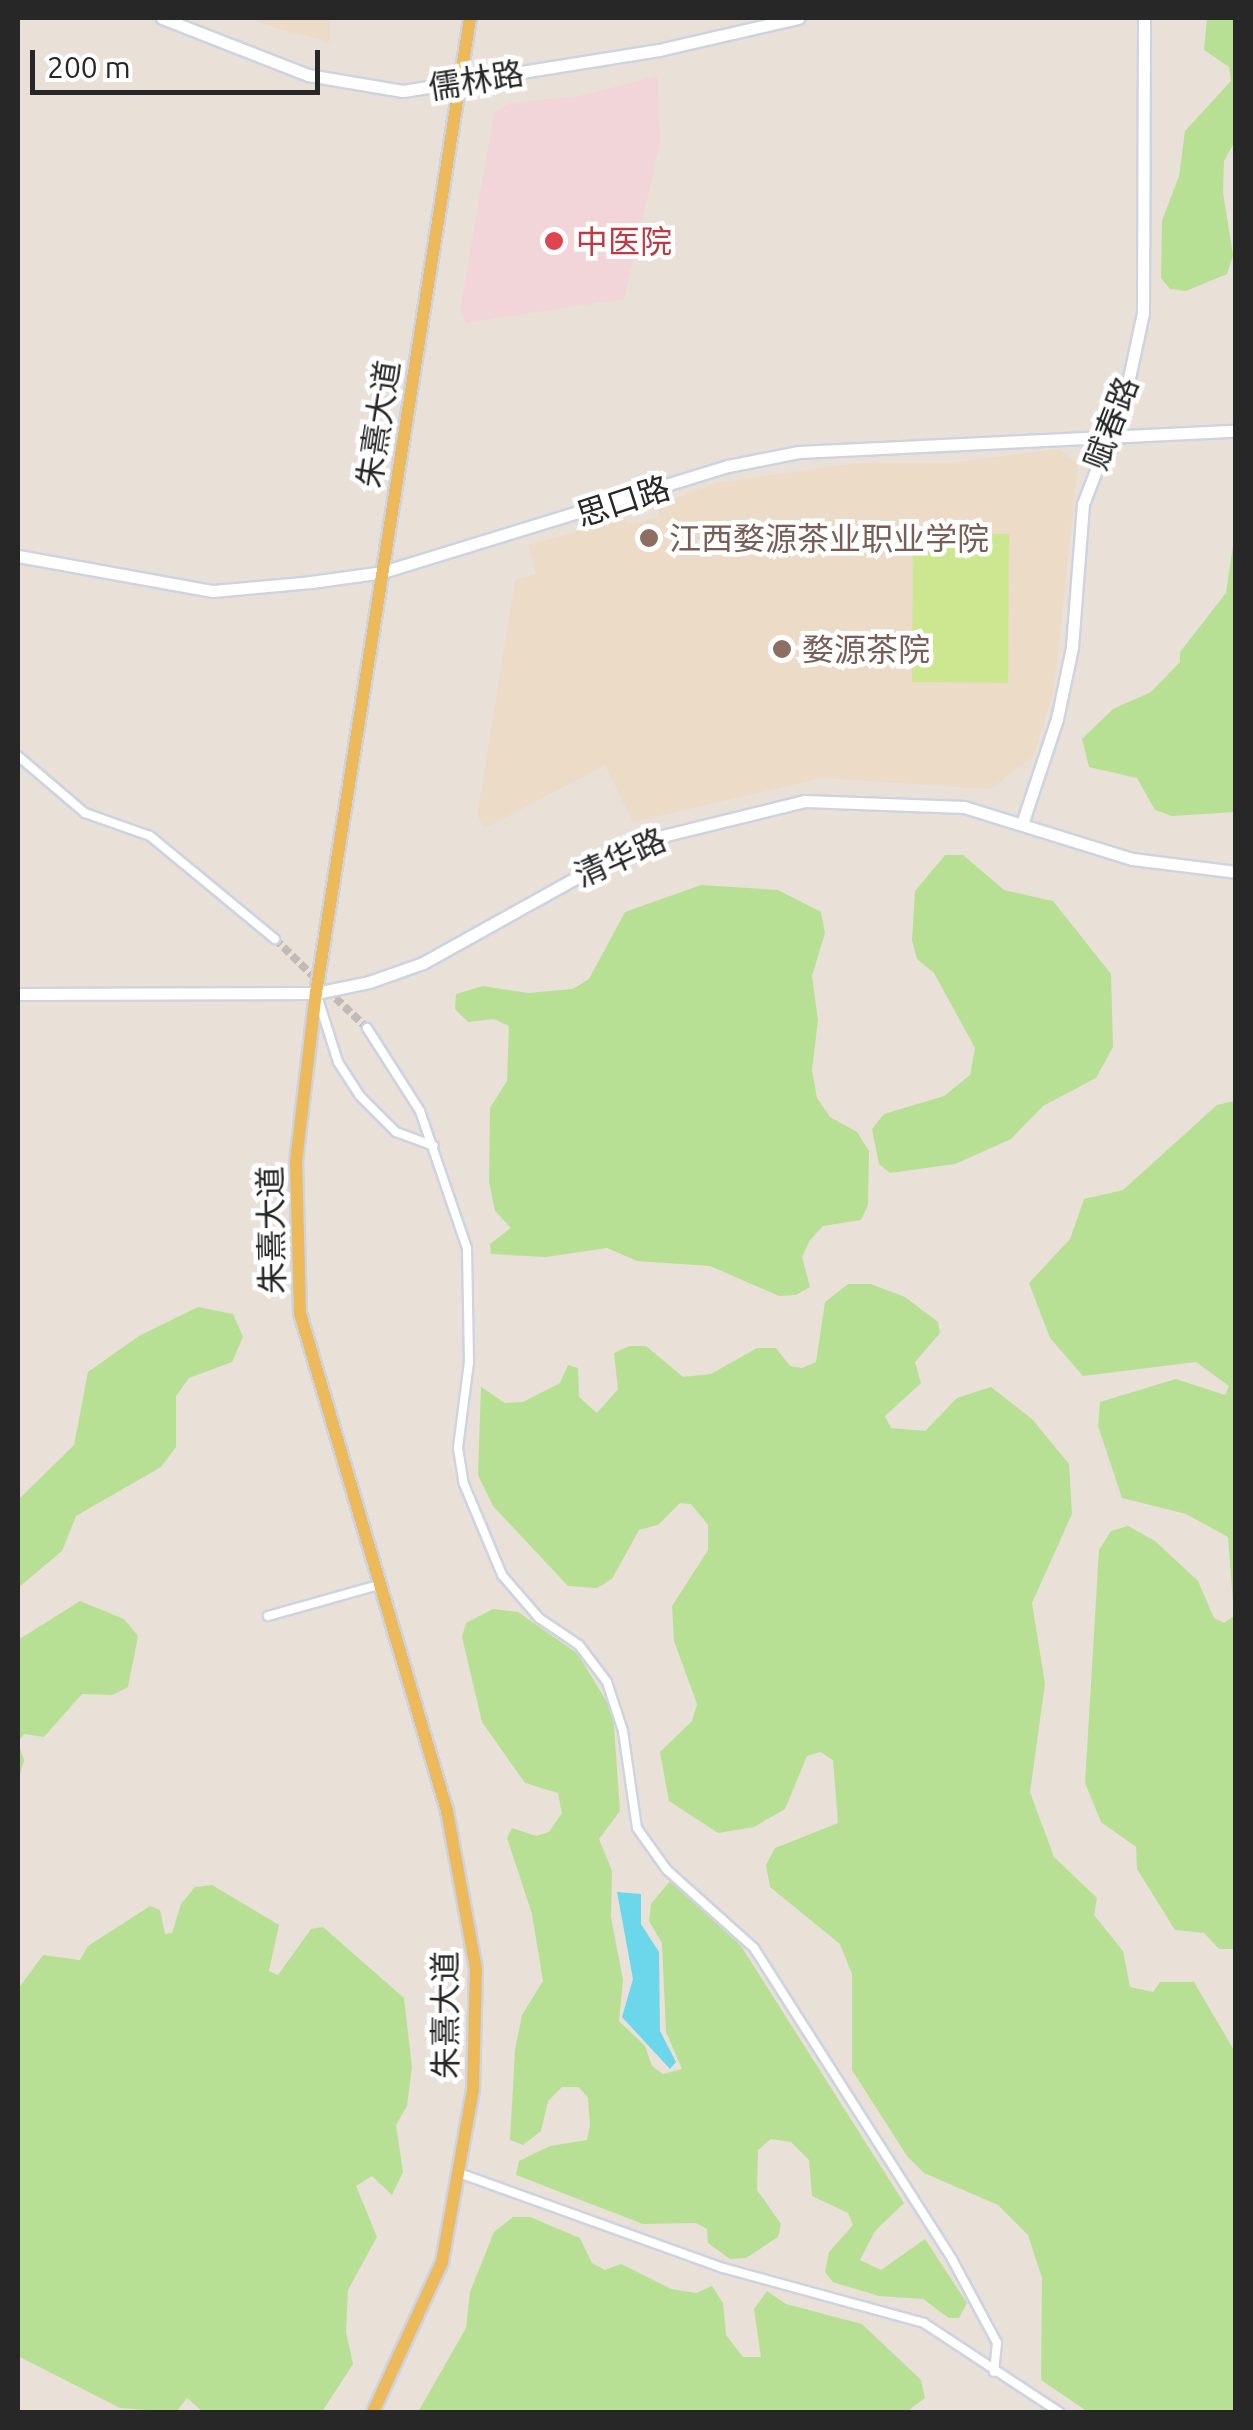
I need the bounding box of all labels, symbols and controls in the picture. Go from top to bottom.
scale bar [35,30,325,92]
text: 200 m [47,50,131,84]
street label: 儒林路 [426,54,526,106]
place label: 中医院 [576,222,672,260]
marker: 中医院 [541,228,567,254]
street label: 朱熹大道 [349,358,407,490]
street label: 赋春路 [1076,371,1146,475]
street label: 思口路 [571,468,675,534]
place label: 江西婺源茶业职业学院 [669,519,989,557]
marker: 江西婺源茶业职业学院 [638,527,660,549]
place label: 婺源茶院 [802,630,930,668]
marker: 婺源茶院 [771,638,793,660]
street label: 清华路 [568,820,672,894]
street label: 朱熹大道 [251,1166,291,1294]
street label: 朱熹大道 [426,1951,464,2079]

